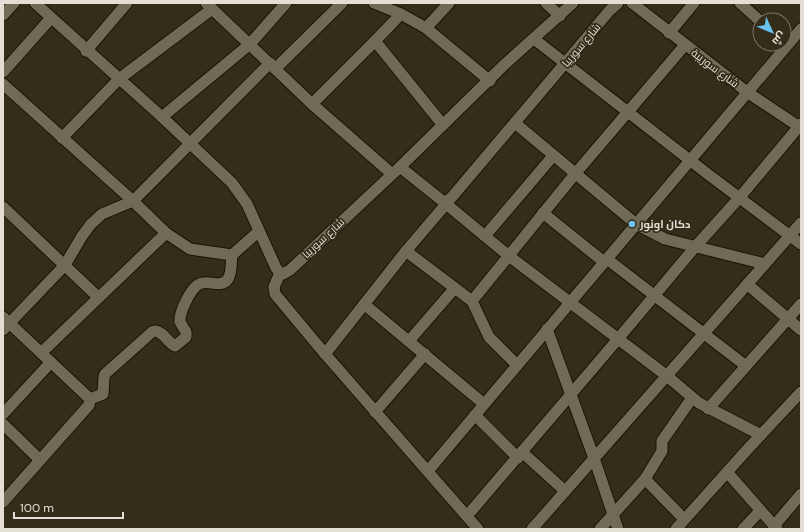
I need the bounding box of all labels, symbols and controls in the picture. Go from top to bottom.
north arrow [752,12,792,52]
street label: شارع سوريبا [559,20,604,70]
text: ش [769,29,789,49]
street label: شارع سوريبة [688,46,742,91]
street label: شارع سوريبا [299,215,348,262]
place label: دكان اونور [639,217,690,232]
marker: دكان اونور [627,219,637,229]
scale bar [14,494,123,520]
text: 100 m [20,500,54,516]

